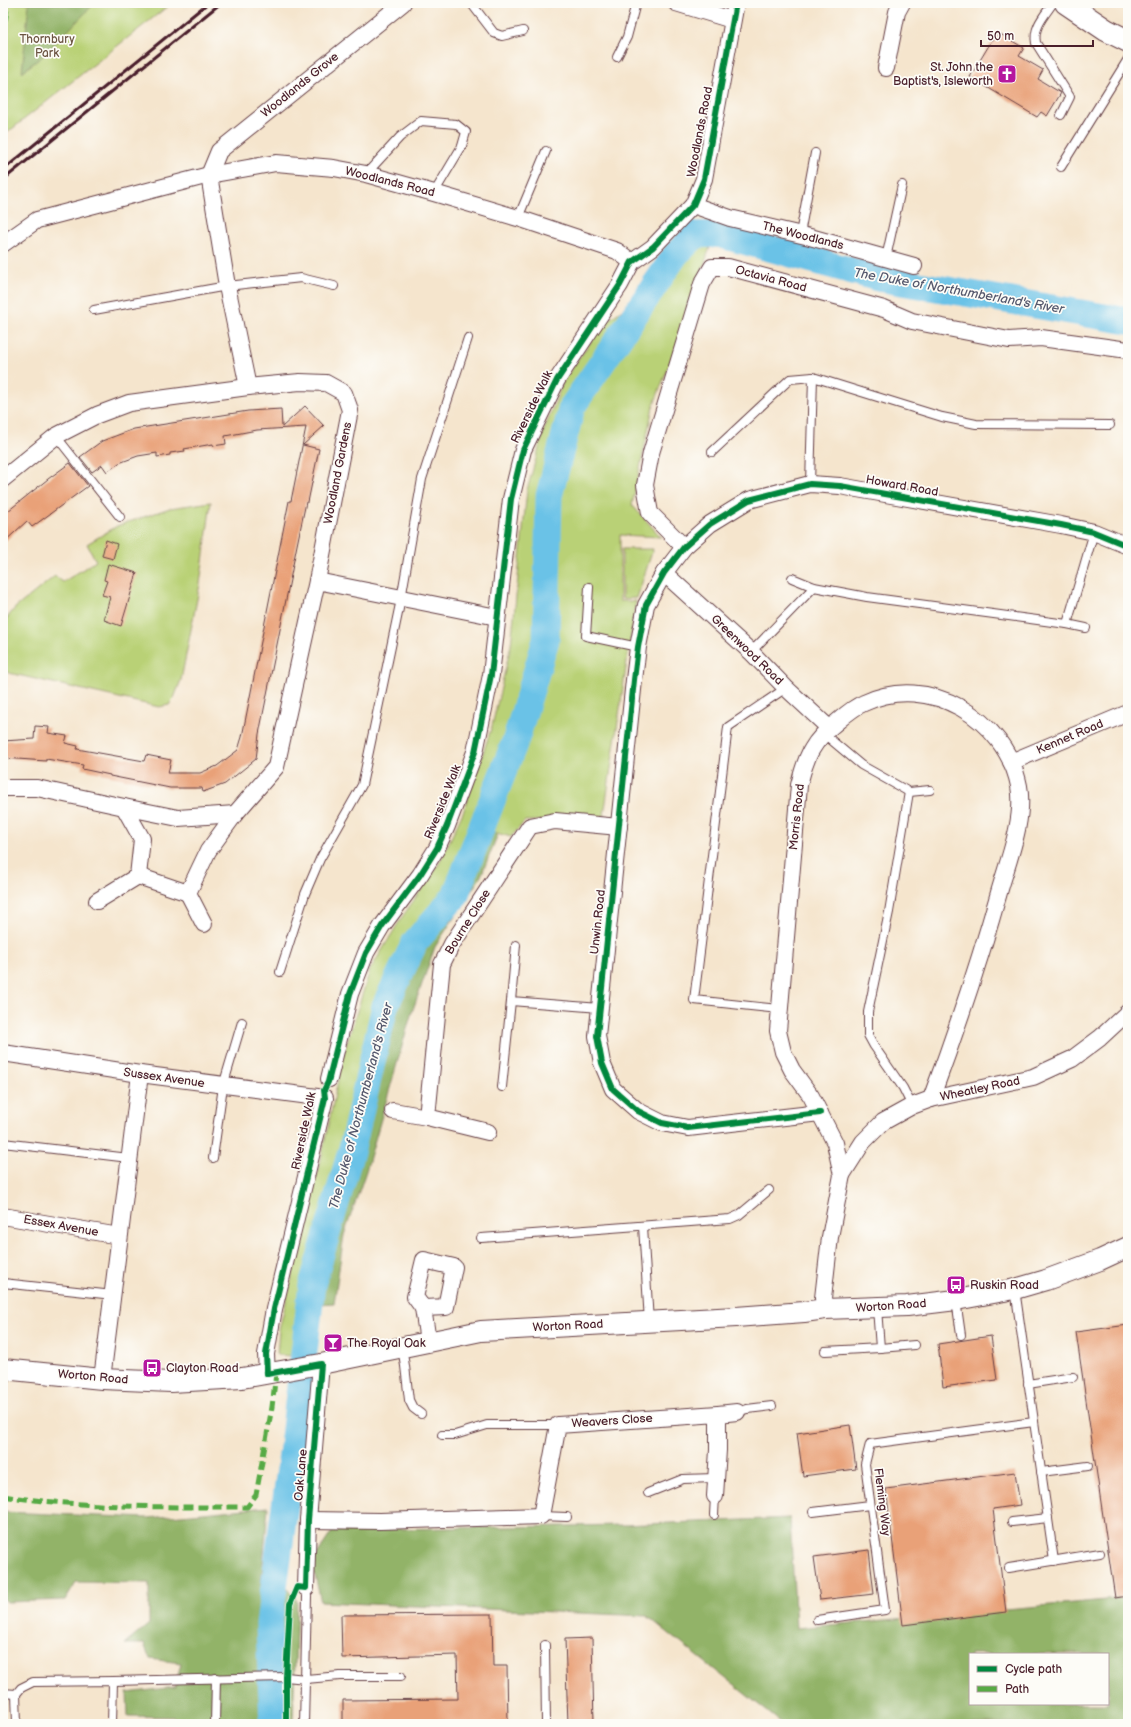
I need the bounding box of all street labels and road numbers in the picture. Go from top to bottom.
street label: Woodlands Grove [258,49,342,121]
street label: Woodlands Road [684,85,716,179]
street label: Woodlands Road [344,164,437,200]
street label: The Woodlands [761,219,845,253]
street label: Octavia Road [734,262,808,296]
street label: Riverside Walk [508,368,556,446]
street label: Woodland Gardens [321,421,355,525]
street label: Howard Road [864,472,940,500]
street label: Greenwood Road [708,612,786,688]
street label: Kennet Road [1034,716,1106,758]
street label: Riverside Walk [421,762,465,841]
street label: Morris Road [786,783,808,851]
street label: Bourne Close [442,887,494,957]
street label: Unwin Road [587,889,609,955]
street label: Sussex Avenue [122,1065,206,1091]
street label: Wheatley Road [939,1073,1021,1105]
street label: Riverside Walk [288,1091,320,1171]
street label: Essex Avenue [22,1212,100,1240]
street label: Worton Road [855,1296,927,1316]
street label: Worton Road [532,1317,604,1335]
street label: Worton Road [57,1366,129,1388]
street label: Weavers Close [571,1411,653,1431]
street label: Oak Lane [291,1448,311,1502]
street label: Fleming Way [870,1467,894,1537]

